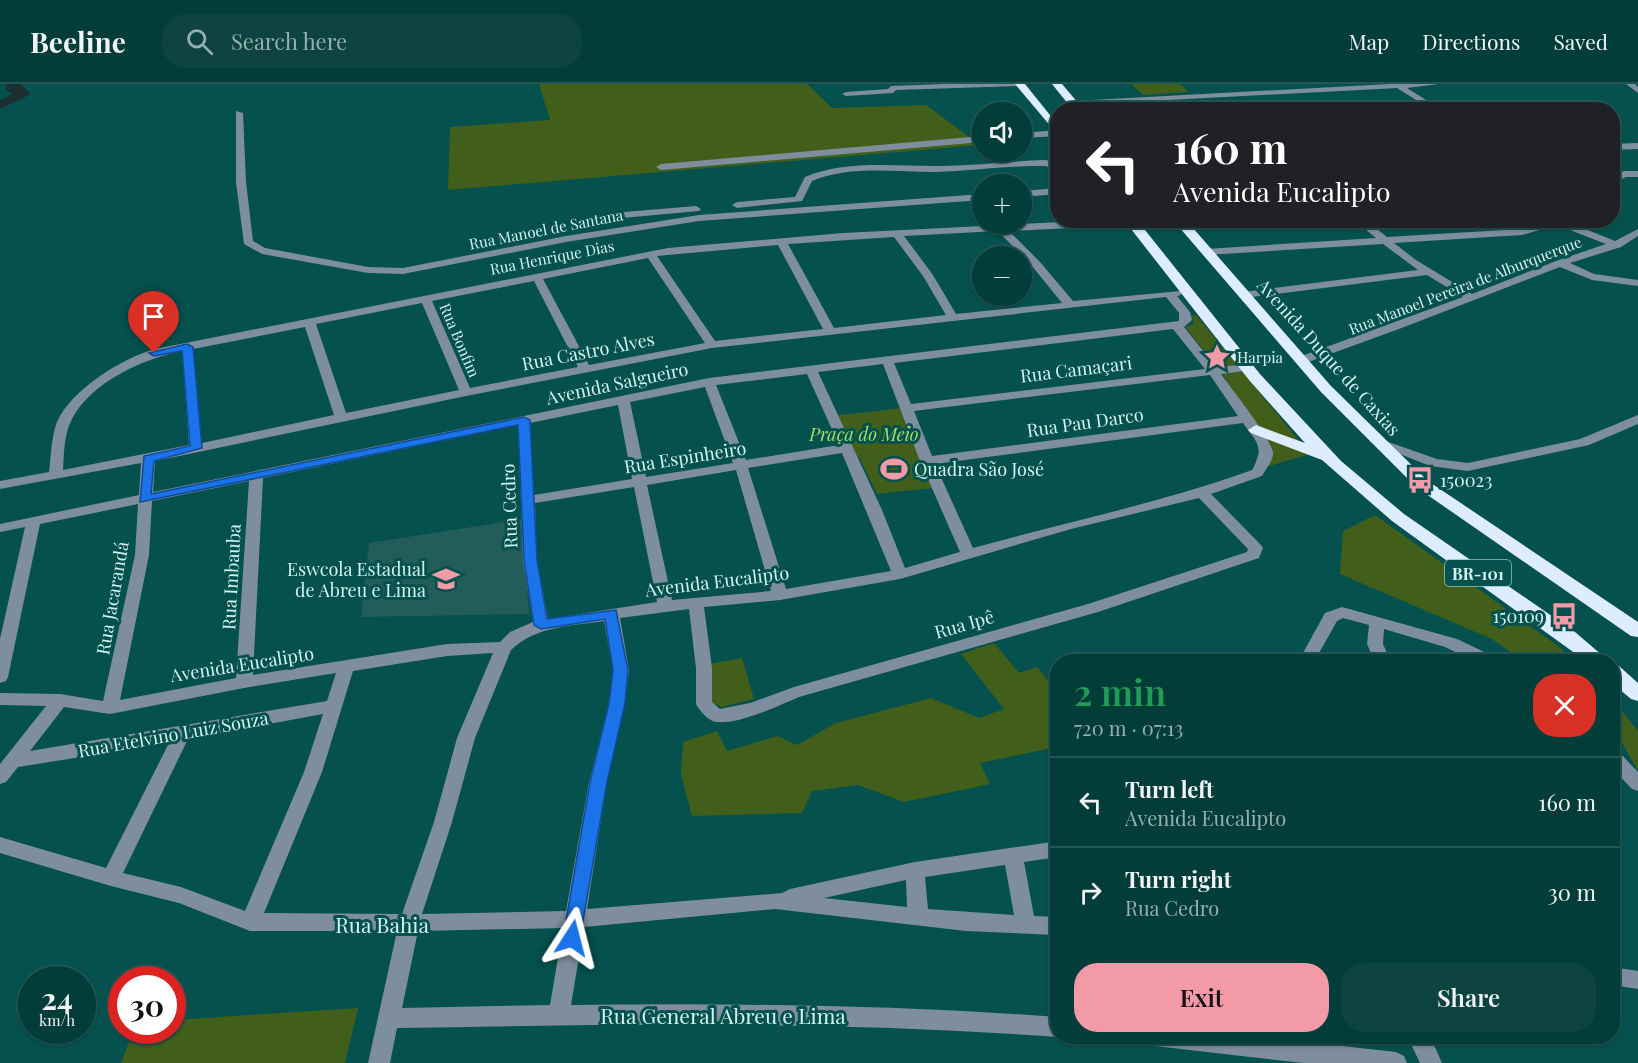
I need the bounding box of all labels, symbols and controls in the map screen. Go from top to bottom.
search box [162,14,582,68]
text: Beeline [30,23,126,60]
icon: search [183,25,216,58]
text: Search here [231,26,347,56]
text: Map [1348,27,1389,55]
text: Directions [1422,27,1520,55]
text: Saved [1553,27,1608,55]
map controls [972,102,1032,306]
button: sound [972,102,1032,162]
text: 160 m [1173,119,1288,175]
icon: left [1074,126,1152,204]
text: Avenida Eucalipto [1173,173,1391,209]
button: + [972,174,1032,234]
street label: Rua Manoel de Santana [467,204,625,254]
street label: Rua Manoel Pereira de Alburquerque [1346,231,1584,339]
street label: Rua Henrique Dias [488,235,616,279]
button: − [972,246,1032,306]
street label: Avenida Duque de Caxias [1251,273,1406,441]
pin [128,291,179,353]
icon: arrive [137,300,170,333]
street label: Rua Bonfim [435,300,485,381]
street label: Rua Castro Alves [520,326,656,376]
place icon: Harpia [1202,342,1232,372]
place label: Harpia [1237,347,1284,367]
street label: Rua Camaçari [1019,350,1133,388]
street label: Avenida Salgueiro [543,356,690,410]
street label: Rua Pau Darco [1025,402,1145,442]
park label: Praça do Meio [808,422,919,446]
street label: Rua Espinheiro [622,435,748,478]
sports icon: Quadra São José [879,454,909,484]
place label: Quadra São José [914,457,1044,481]
street label: Rua Cedro [496,463,522,549]
bus stop icon: 150023 [1405,465,1435,495]
place label: 150023 [1440,468,1492,492]
street label: Rua Imbauba [216,523,246,631]
street label: Rua Jacarandá [90,539,134,657]
place label: Eswcola Estadual de Abreu e Lima [287,557,426,602]
street label: Avenida Eucalipto [643,560,791,602]
road number: BR-101 [1445,560,1511,586]
school or university icon: Eswcola Estadual de Abreu e Lima [431,564,461,594]
bus stop icon: 150109 [1549,601,1579,631]
street label: Rua Ipê [931,604,997,644]
place label: 150109 [1493,604,1544,628]
street label: Avenida Eucalipto [168,641,316,687]
text: 2 min [1074,667,1166,715]
button: close [1533,674,1596,737]
street label: Rua Etelvino Luiz Souza [76,705,270,763]
text: 720 m · 07:13 [1074,714,1183,741]
text: Turn left [1125,774,1214,804]
icon: left [1074,786,1107,819]
text: 160 m [1538,787,1596,817]
text: Avenida Eucalipto [1125,804,1286,831]
text: Turn right [1125,864,1231,894]
icon: right [1074,876,1107,909]
text: 30 m [1548,877,1596,907]
text: Rua Cedro [1125,894,1219,921]
position arrow [540,906,604,970]
street label: Rua Bahia [335,910,429,938]
button: Exit [1074,963,1329,1032]
button: Share [1341,963,1596,1032]
speed limit sign: 30 [108,966,186,1044]
text: 24 [41,978,73,1018]
street label: Rua General Abreu e Lima [600,1001,846,1029]
text: km/h [39,1010,75,1030]

